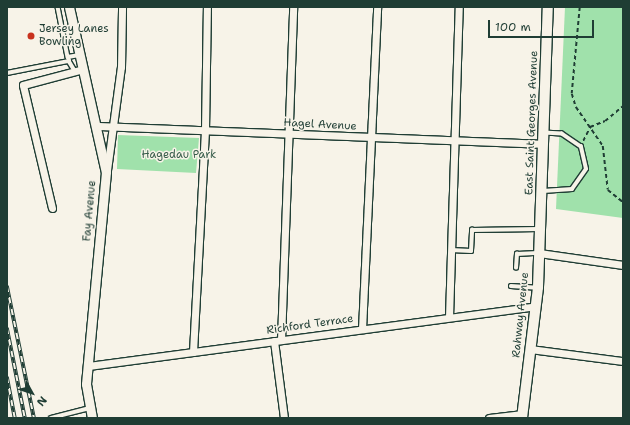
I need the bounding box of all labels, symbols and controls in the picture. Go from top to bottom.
scale bar [490,12,596,38]
text: 100 m [495,19,531,35]
place label: Jersey Lanes Bowling [39,23,109,49]
marker: Jersey Lanes Bowling [26,31,36,41]
street label: East Saint Georges Avenue [523,51,541,195]
street label: Hagel Avenue [283,116,357,134]
park label: Hagedau Park [142,148,216,162]
street label: Fay Avenue [81,180,99,242]
street label: Rahway Avenue [510,272,532,358]
street label: Richford Terrace [266,312,354,338]
north arrow [12,373,52,413]
text: N [33,393,50,409]

